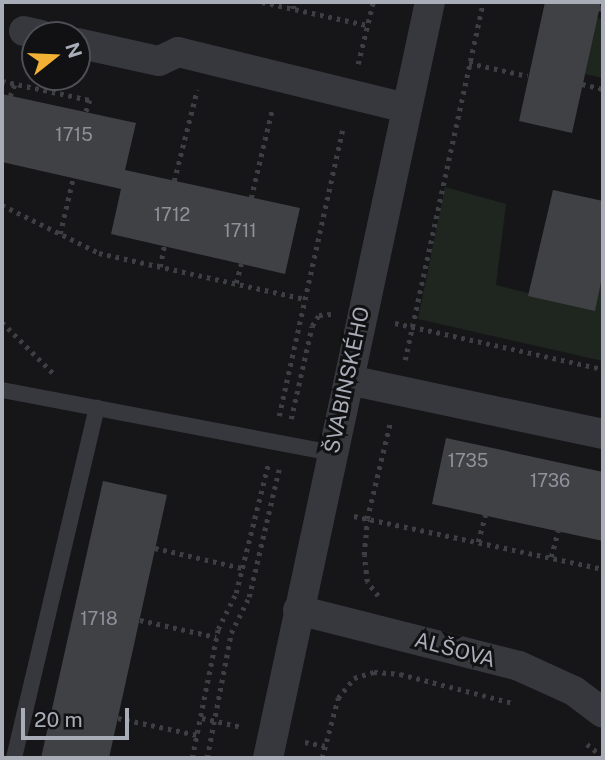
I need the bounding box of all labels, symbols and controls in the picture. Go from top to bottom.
north arrow [21,21,91,91]
text: N [61,40,87,61]
house number: 1715 [55,124,93,146]
house number: 1712 [154,204,190,226]
house number: 1711 [223,220,257,242]
street label: ŠVABINSKÉHO [319,304,375,456]
house number: 1735 [448,450,488,472]
house number: 1736 [530,470,570,492]
house number: 1718 [80,608,118,630]
street label: ALŠOVA [412,627,498,673]
scale bar [24,694,133,738]
text: 20 m [34,707,83,732]

